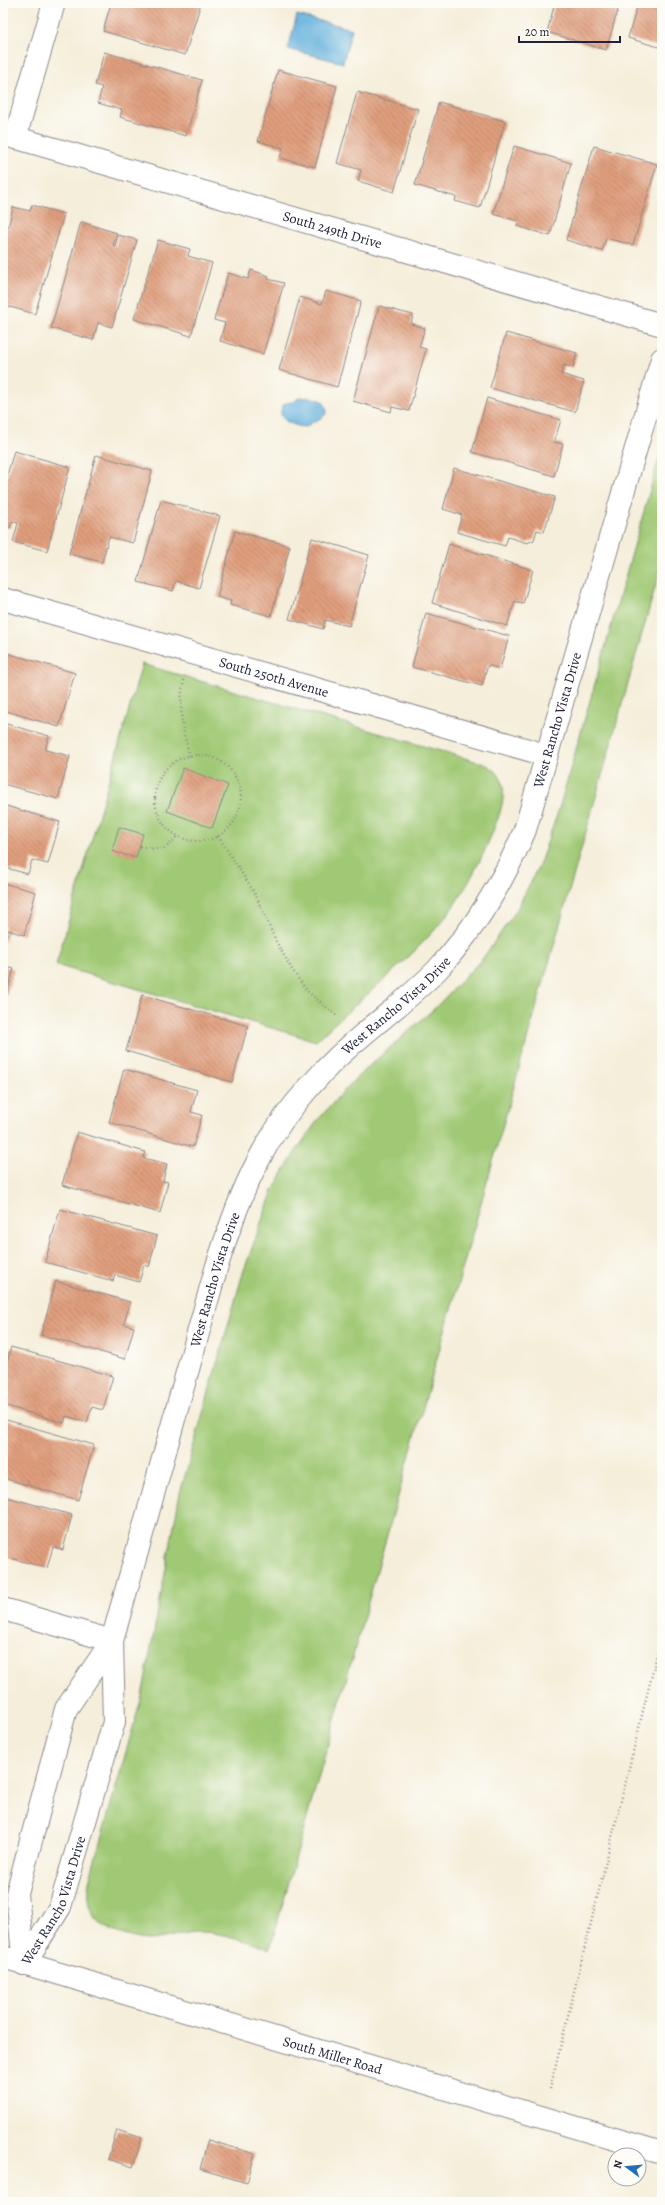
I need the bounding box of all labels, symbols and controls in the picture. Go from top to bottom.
scale bar [519,18,620,44]
text: 20 m [525,24,549,40]
street label: South 249th Drive [281,207,384,253]
street label: West Rancho Vista Drive [529,650,586,791]
street label: South 250th Avenue [217,653,331,702]
street label: West Rancho Vista Drive [337,952,455,1060]
street label: West Rancho Vista Drive [185,1209,245,1350]
street label: West Rancho Vista Drive [16,1834,90,1969]
street label: South Miller Road [281,2032,385,2079]
north arrow [607,2147,647,2187]
text: N [610,2158,626,2170]

